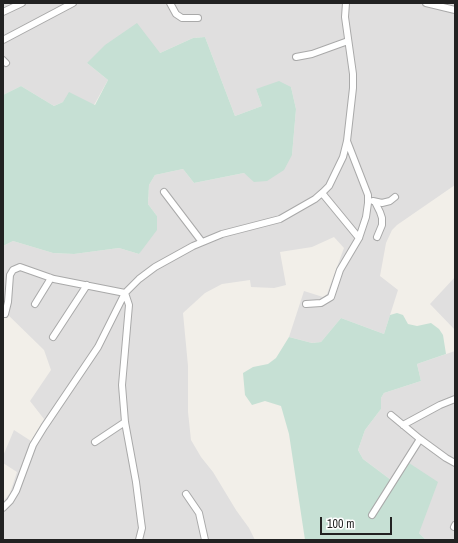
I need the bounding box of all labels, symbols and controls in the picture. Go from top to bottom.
scale bar [322,509,394,535]
text: 100 m [327,516,354,532]

